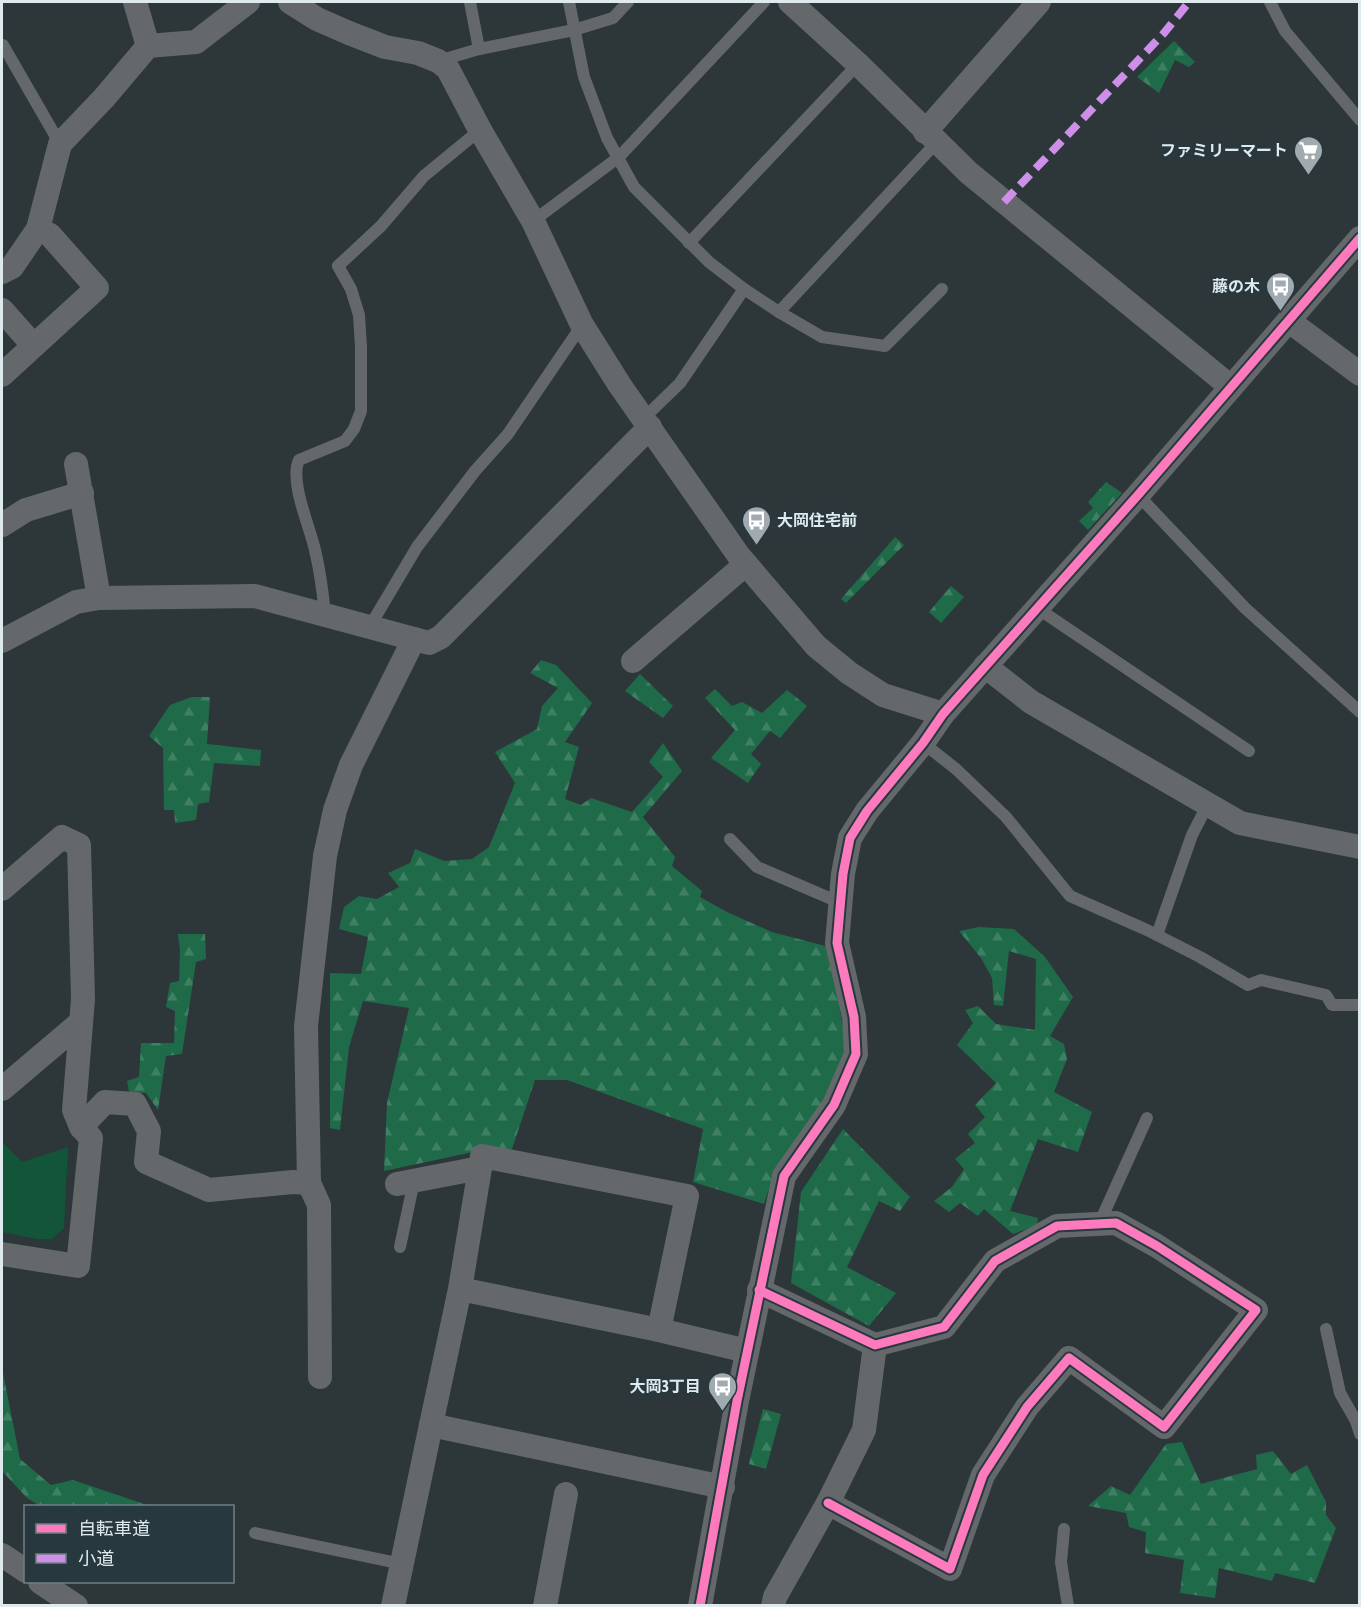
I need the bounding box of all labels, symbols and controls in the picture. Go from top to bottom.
supermarket icon: ファミリーマート [1293,134,1325,176]
place label: ファミリーマート [1160,141,1288,159]
bus stop icon: 藤の木 [1265,270,1297,312]
place label: 藤の木 [1212,277,1260,295]
bus stop icon: 大岡住宅前 [740,504,772,546]
place label: 大岡住宅前 [777,511,857,529]
bus stop icon: 大岡3丁目 [706,1370,738,1412]
place label: 大岡3丁目 [629,1377,701,1395]
legend [24,1505,234,1583]
text: 自転車道 [78,1518,150,1539]
text: 小道 [78,1548,114,1569]

